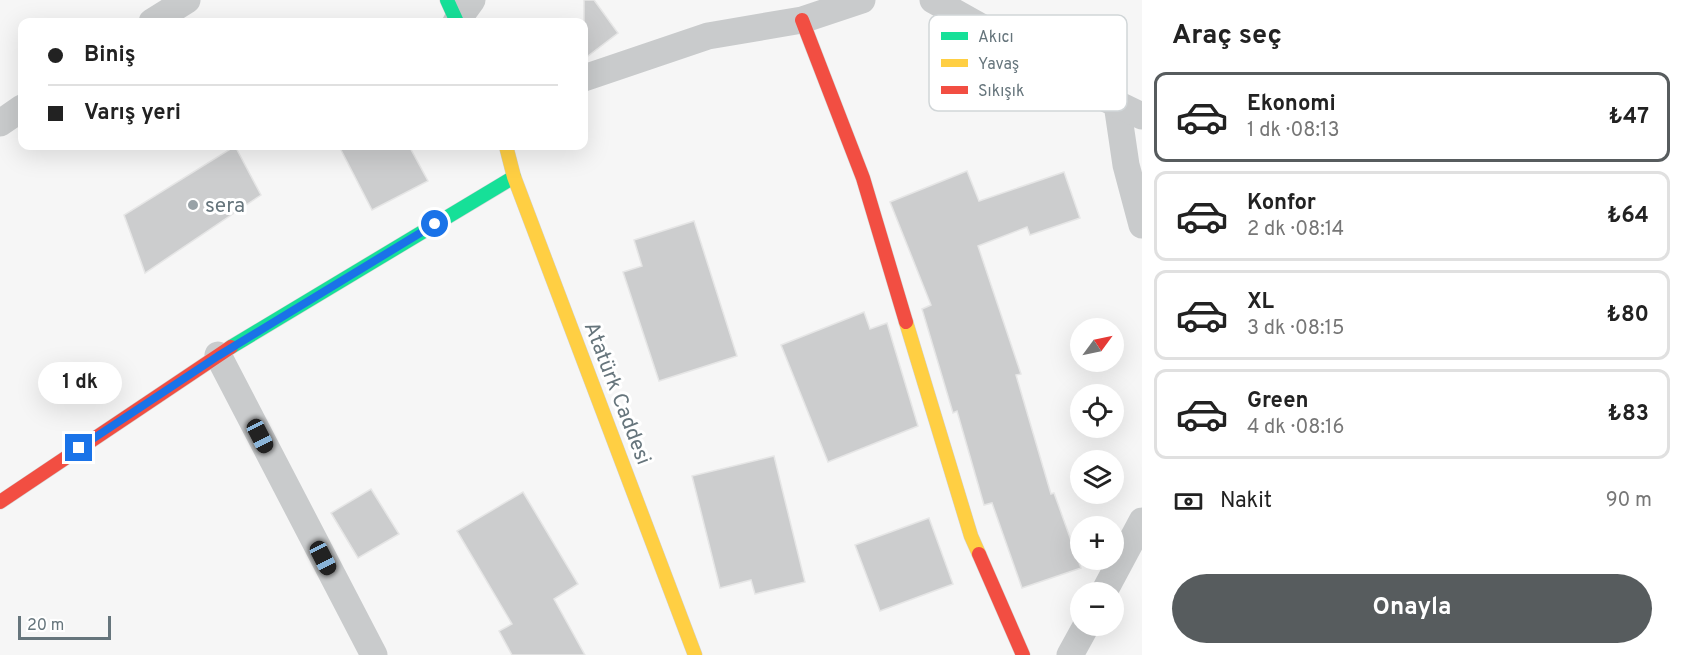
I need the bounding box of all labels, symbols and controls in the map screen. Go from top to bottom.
legend [929,15,1127,111]
text: Araç seç [1172,19,1282,53]
text: Akıcı [978,28,1014,48]
text: Biniş [84,42,136,69]
text: Yavaş [978,55,1019,75]
text: Sıkışık [978,82,1024,102]
icon: car [1175,90,1229,144]
text: Ekonomi [1247,91,1336,118]
text: Varış yeri [84,100,181,127]
text: ₺47 [1609,104,1649,131]
text: 1 dk · 08:13 [1247,118,1339,144]
icon: car [1175,189,1229,243]
text: Konfor [1247,190,1316,217]
place label: sera [205,193,245,220]
marker: sera [186,198,200,212]
text: ₺64 [1607,203,1649,230]
route start [421,210,448,237]
text: 2 dk · 08:14 [1247,217,1344,243]
icon: car [1175,288,1229,342]
text: XL [1247,289,1274,316]
text: ₺80 [1607,302,1649,329]
text: 3 dk · 08:15 [1247,316,1344,342]
street label: Atatürk Caddesi [577,318,656,469]
north arrow [1070,318,1124,372]
map controls [1070,318,1124,636]
callout: 1 dk [37,361,121,403]
text: 1 dk [62,370,98,396]
button: locate [1070,384,1124,438]
icon: car [1175,387,1229,441]
text: Green [1247,388,1309,415]
text: ₺83 [1608,401,1649,428]
text: 4 dk · 08:16 [1247,415,1344,441]
car [244,416,276,456]
route end [65,434,92,461]
button: layers [1070,450,1124,504]
icon: cash [1172,485,1205,518]
text: Nakit [1220,488,1272,515]
text: 90 m [1606,488,1652,514]
button: + [1070,516,1124,570]
car [307,538,339,578]
button: Onayla [1172,574,1652,643]
button: − [1070,582,1124,636]
scale bar [18,613,111,640]
text: 20 m [27,616,64,636]

